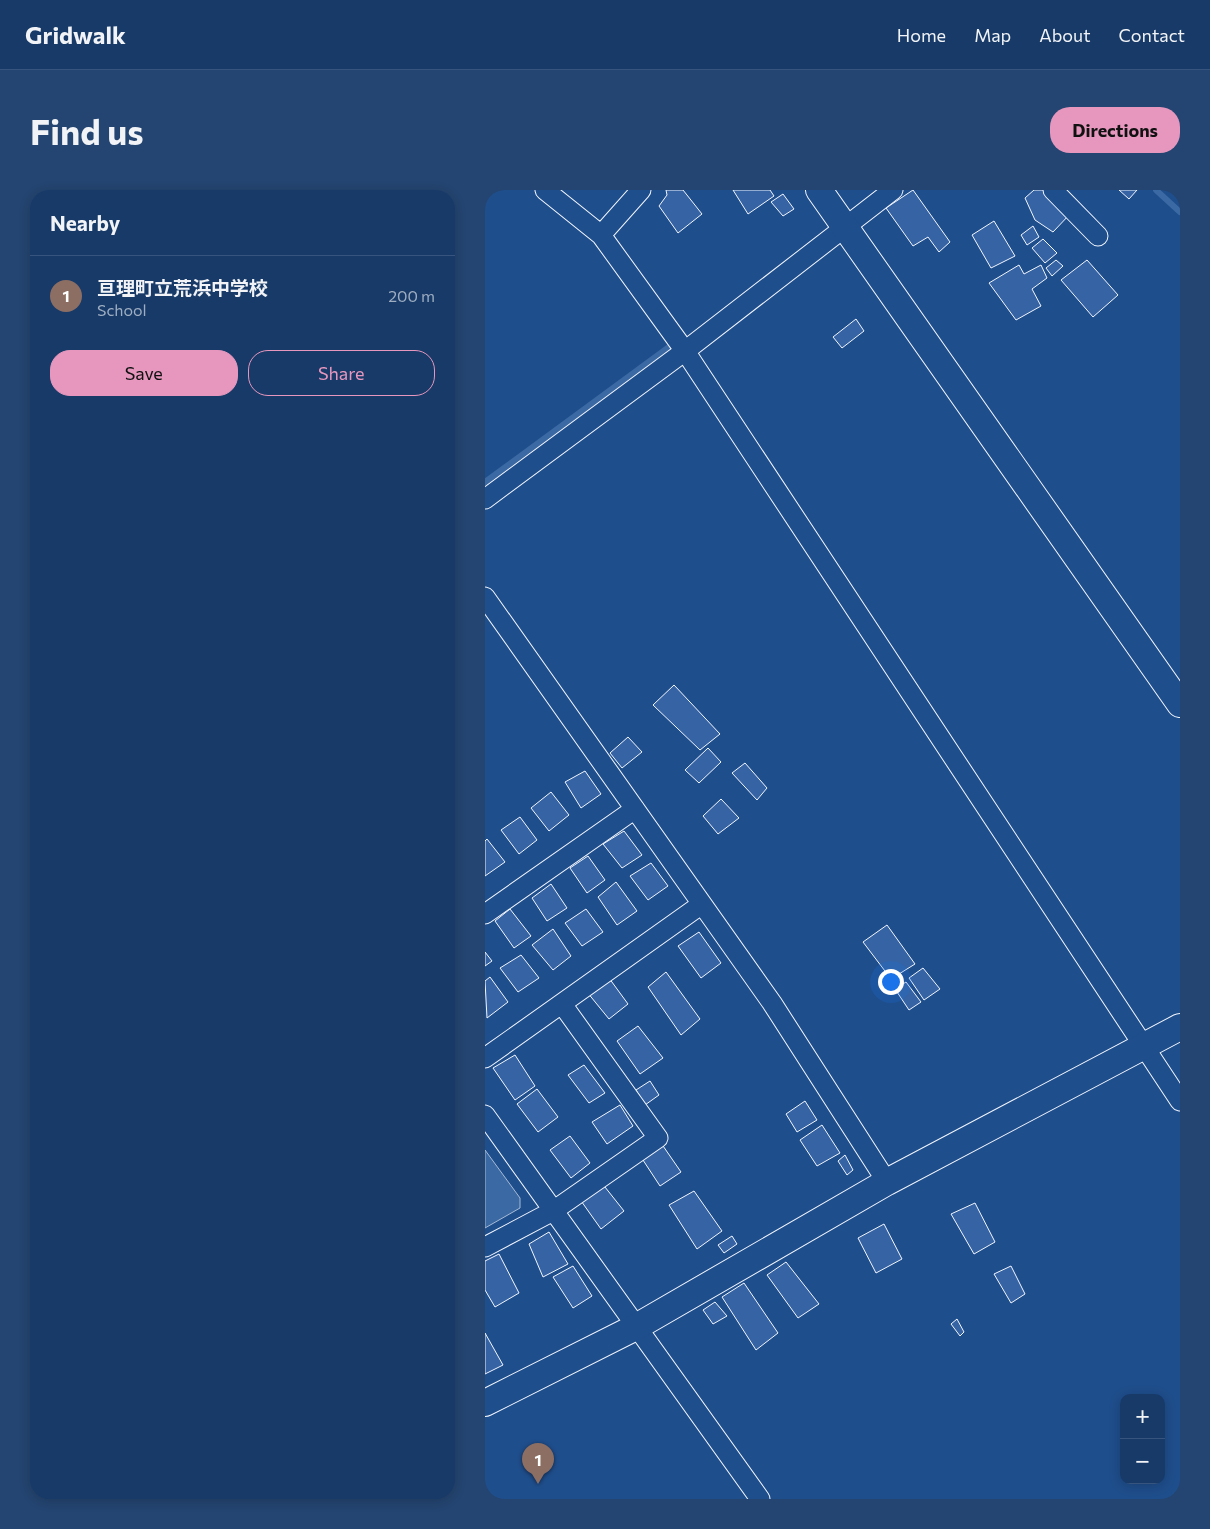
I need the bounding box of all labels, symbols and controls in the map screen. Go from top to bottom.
text: Gridwalk [25,20,126,49]
text: Home [897,24,946,46]
text: Map [974,24,1011,46]
text: About [1039,24,1091,46]
text: Contact [1119,24,1185,46]
button: Directions [1050,107,1180,153]
text: Find us [30,109,144,152]
text: Nearby [50,210,120,235]
text: 亘理町立荒浜中学校 [97,276,268,299]
text: 1 [62,286,70,305]
text: 200 m [388,286,435,305]
text: School [97,300,147,319]
button: Save [50,350,238,396]
button: Share [248,350,435,396]
your location [878,969,904,995]
map controls [1120,1394,1165,1484]
button: + [1120,1394,1165,1439]
button: − [1120,1439,1165,1484]
pin: 1 [522,1443,554,1484]

